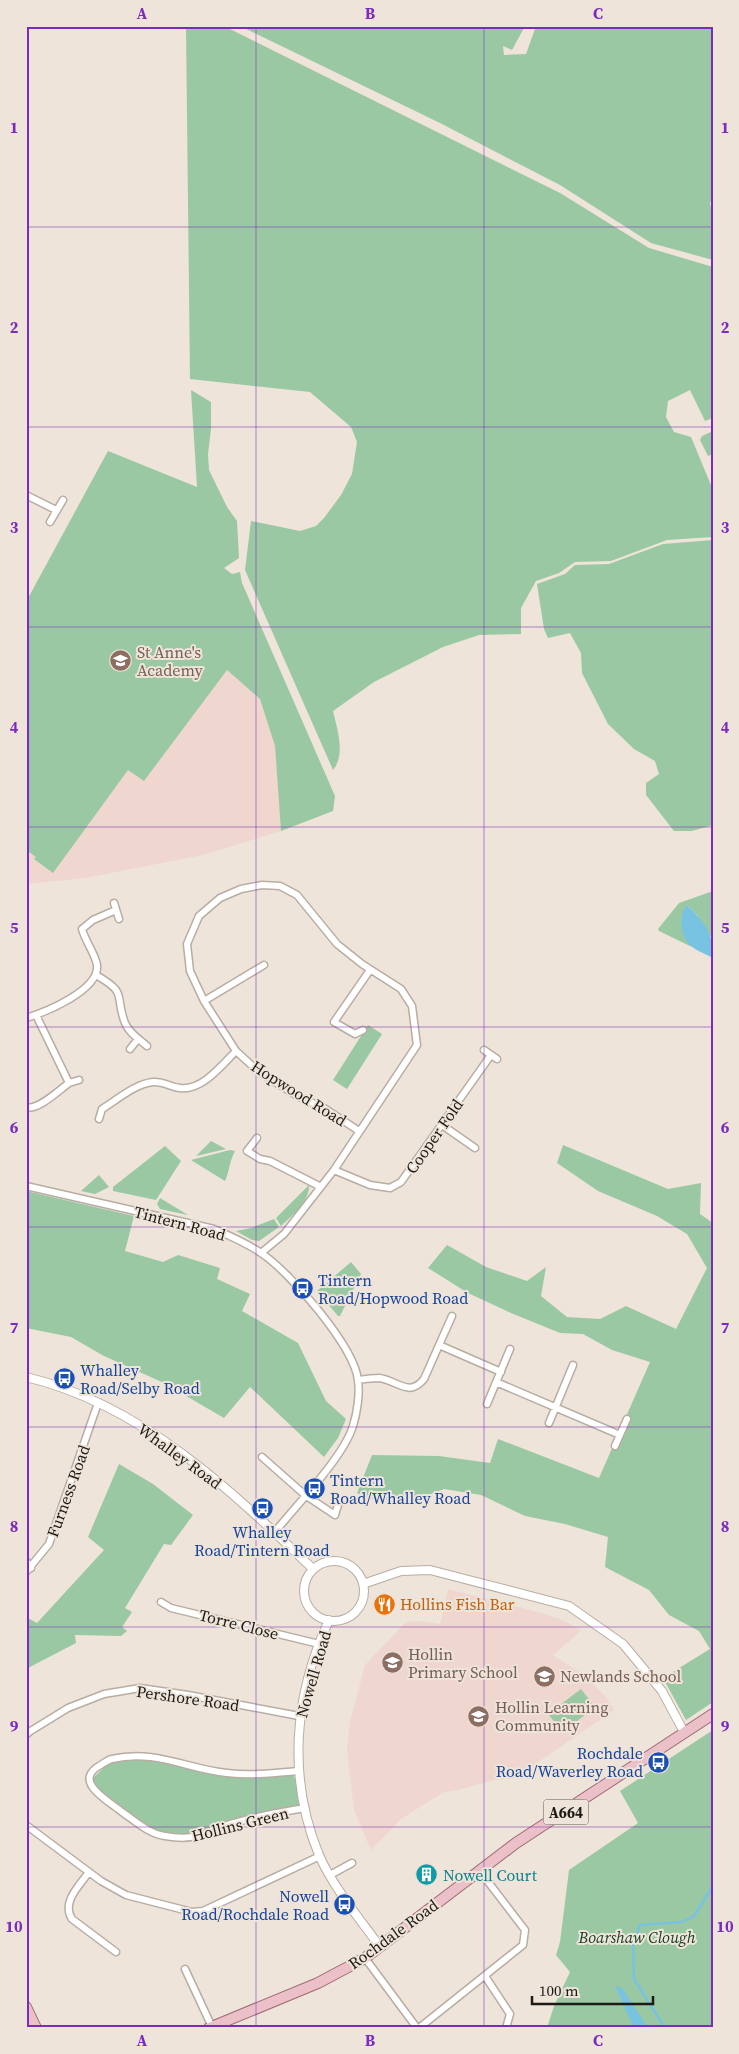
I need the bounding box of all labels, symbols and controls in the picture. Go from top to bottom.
text: A [137,2,148,24]
text: B [365,2,376,24]
text: C [593,2,603,24]
text: 1 [10,116,18,138]
text: 1 [721,116,729,138]
text: 2 [10,316,19,338]
text: 2 [721,316,730,338]
text: 3 [10,516,19,538]
text: 3 [721,516,730,538]
place label: St Anne's Academy [137,641,203,681]
school or university icon: St Anne's Academy [109,649,133,673]
text: 4 [10,716,19,738]
text: 4 [721,716,730,738]
text: 5 [10,916,19,938]
text: 5 [721,916,730,938]
street label: Hopwood Road [247,1055,351,1131]
street label: Cooper Fold [400,1094,468,1178]
text: 6 [10,1116,19,1138]
text: 6 [721,1116,730,1138]
street label: Tintern Road [132,1200,228,1246]
place label: Tintern Road/Hopwood Road [318,1269,468,1309]
bus stop icon: Tintern Road/Hopwood Road [290,1277,314,1301]
text: 7 [10,1316,19,1338]
text: 7 [721,1316,730,1338]
place label: Whalley Road/Selby Road [80,1359,200,1399]
bus stop icon: Whalley Road/Selby Road [52,1367,76,1391]
street label: Whalley Road [134,1418,226,1494]
street label: Furness Road [41,1442,95,1540]
place label: Tintern Road/Whalley Road [330,1469,471,1509]
bus stop icon: Tintern Road/Whalley Road [302,1477,326,1501]
bus stop icon: Whalley Road/Tintern Road [250,1496,274,1520]
text: 8 [10,1515,18,1537]
text: 8 [721,1515,729,1537]
place label: Whalley Road/Tintern Road [194,1521,330,1561]
restaurant icon: Hollins Fish Bar [372,1592,396,1616]
place label: Hollins Fish Bar [400,1593,515,1615]
street label: Torre Close [197,1603,281,1645]
street label: Nowell Road [290,1628,336,1720]
place label: Hollin Primary School [408,1643,518,1683]
school or university icon: Hollin Primary School [380,1651,404,1675]
school or university icon: Newlands School [532,1664,556,1688]
place label: Newlands School [560,1665,681,1687]
street label: Pershore Road [135,1680,241,1716]
place label: Hollin Learning Community [495,1696,608,1736]
school or university icon: Hollin Learning Community [467,1704,491,1728]
text: 9 [10,1715,19,1737]
text: 9 [721,1715,730,1737]
place label: Rochdale Road/Waverley Road [496,1742,643,1782]
bus stop icon: Rochdale Road/Waverley Road [647,1750,671,1774]
road number: A664 [544,1800,588,1824]
street label: Hollins Green [189,1801,291,1847]
building icon: Nowell Court [415,1863,439,1887]
place label: Nowell Court [443,1864,538,1886]
place label: Nowell Road/Rochdale Road [181,1885,329,1925]
bus stop icon: Nowell Road/Rochdale Road [333,1893,357,1917]
street label: Rochdale Road [344,1894,442,1974]
text: 10 [5,1915,23,1937]
text: 10 [716,1915,734,1937]
park label: Boarshaw Clough [578,1926,696,1948]
scale bar [532,1974,653,2006]
text: 100 m [539,1980,579,2001]
text: A [137,2029,148,2051]
text: B [365,2029,376,2051]
text: C [593,2029,603,2051]

